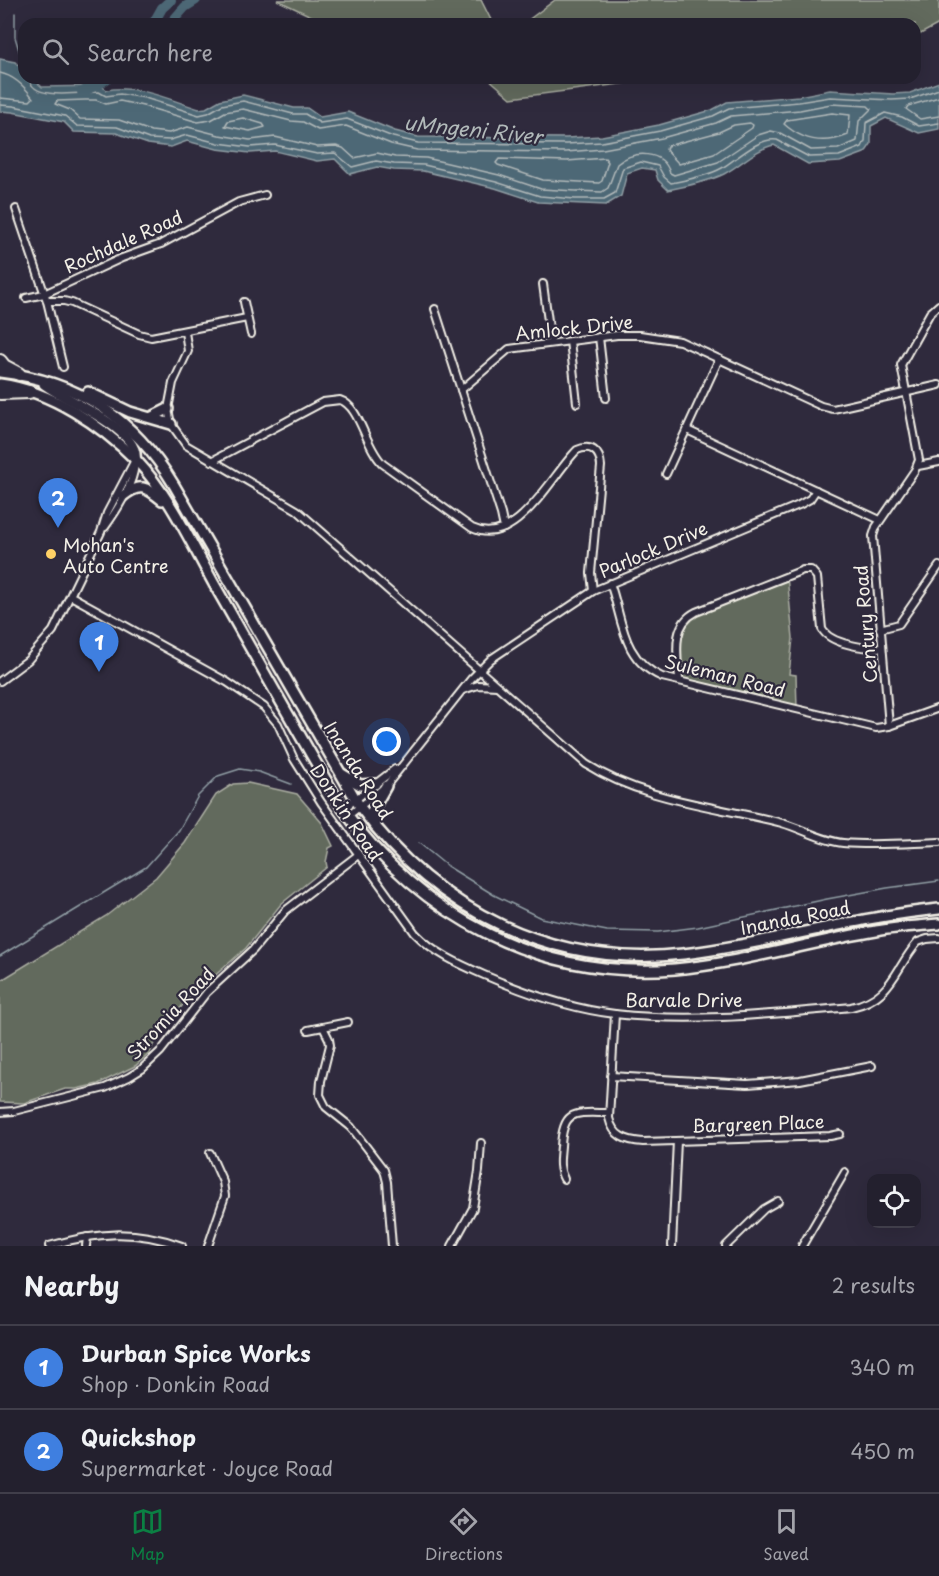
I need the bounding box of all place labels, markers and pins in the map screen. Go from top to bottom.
pin: 2 [38,478,78,528]
place label: Mohan's Auto Centre [63,531,169,579]
marker: Mohan's Auto Centre [44,547,58,561]
pin: 1 [80,622,118,672]

